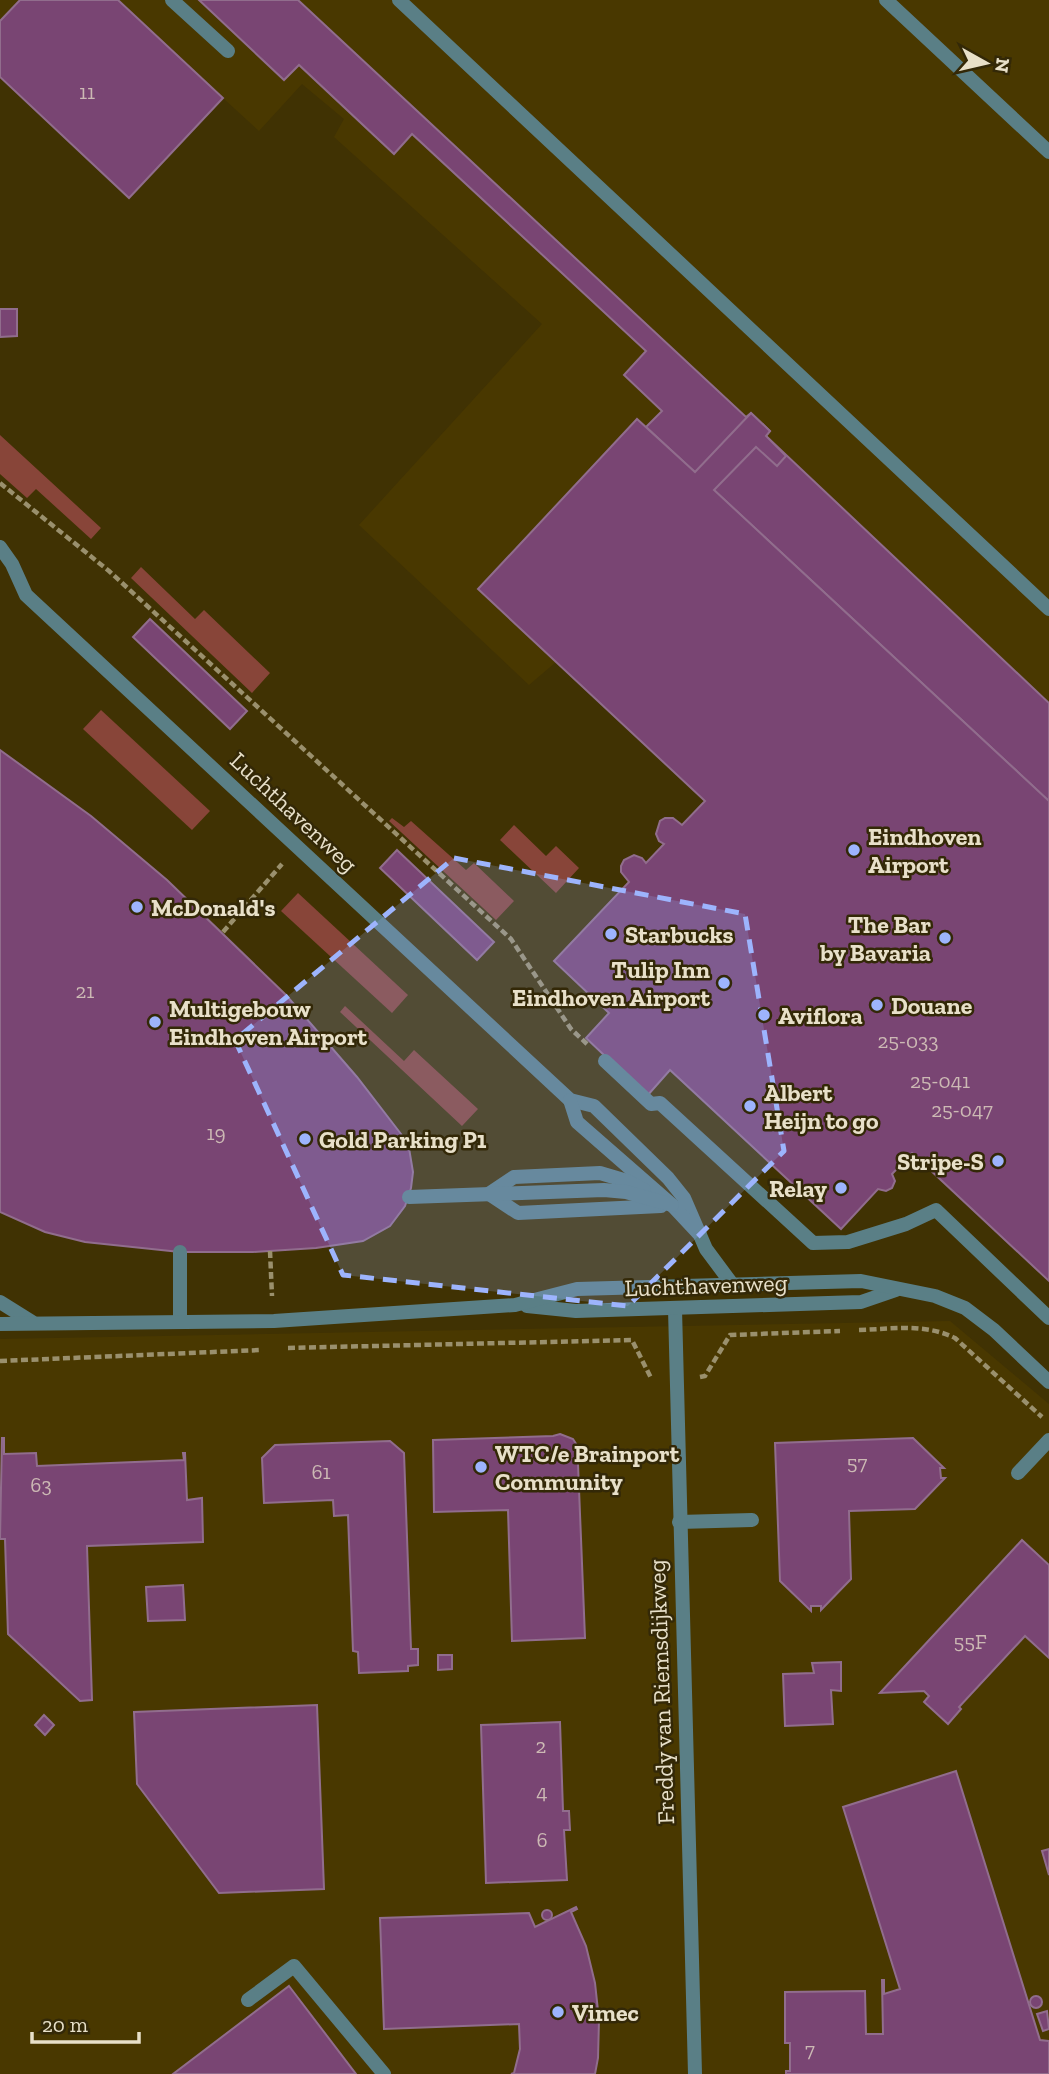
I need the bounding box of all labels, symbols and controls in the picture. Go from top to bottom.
north arrow [951,28,1021,98]
text: N [990,57,1015,74]
house number: 11 [79,79,95,104]
street label: Luchthavenweg [224,746,364,878]
place label: Eindhoven Airport [868,822,982,879]
marker: Eindhoven Airport [846,842,862,858]
place label: McDonald's [151,893,275,922]
marker: McDonald's [129,899,145,915]
place label: The Bar by Bavaria [819,910,931,967]
place label: Starbucks [625,920,734,949]
marker: Starbucks [603,926,619,942]
marker: The Bar by Bavaria [937,930,953,946]
place label: Tulip Inn Eindhoven Airport [512,955,710,1012]
marker: Tulip Inn Eindhoven Airport [716,975,732,991]
house number: 21 [76,978,94,1003]
place label: Douane [891,991,973,1020]
place label: Multigebouw Eindhoven Airport [169,994,367,1051]
marker: Douane [869,997,885,1013]
place label: Aviflora [778,1001,863,1030]
marker: Aviflora [756,1007,772,1023]
marker: Multigebouw Eindhoven Airport [147,1014,163,1030]
house number: 25-033 [877,1028,939,1053]
house number: 25-041 [910,1068,970,1093]
place label: Albert Heijn to go [764,1078,879,1135]
house number: 25-047 [931,1097,993,1122]
marker: Albert Heijn to go [742,1098,758,1114]
house number: 19 [206,1120,226,1145]
place label: Gold Parking P1 [319,1125,487,1154]
marker: Gold Parking P1 [297,1131,313,1147]
place label: Stripe-S [897,1147,984,1176]
marker: Stripe-S [990,1153,1006,1169]
place label: Relay [769,1174,827,1203]
marker: Relay [833,1180,849,1196]
street label: Luchthavenweg [624,1268,788,1302]
place label: WTC/e Brainport Community [495,1439,680,1496]
house number: 57 [847,1450,867,1475]
house number: 61 [311,1459,331,1484]
marker: WTC/e Brainport Community [473,1459,489,1475]
house number: 63 [30,1472,52,1497]
street label: Freddy van Riemsdijkweg [642,1559,680,1825]
house number: 55F [953,1629,987,1654]
house number: 2 [536,1733,546,1758]
house number: 4 [536,1779,548,1804]
house number: 6 [536,1827,548,1852]
place label: Vimec [572,1998,639,2027]
scale bar [32,2000,138,2044]
marker: Vimec [550,2004,566,2020]
text: 20 m [42,2012,88,2037]
house number: 7 [805,2037,815,2062]

